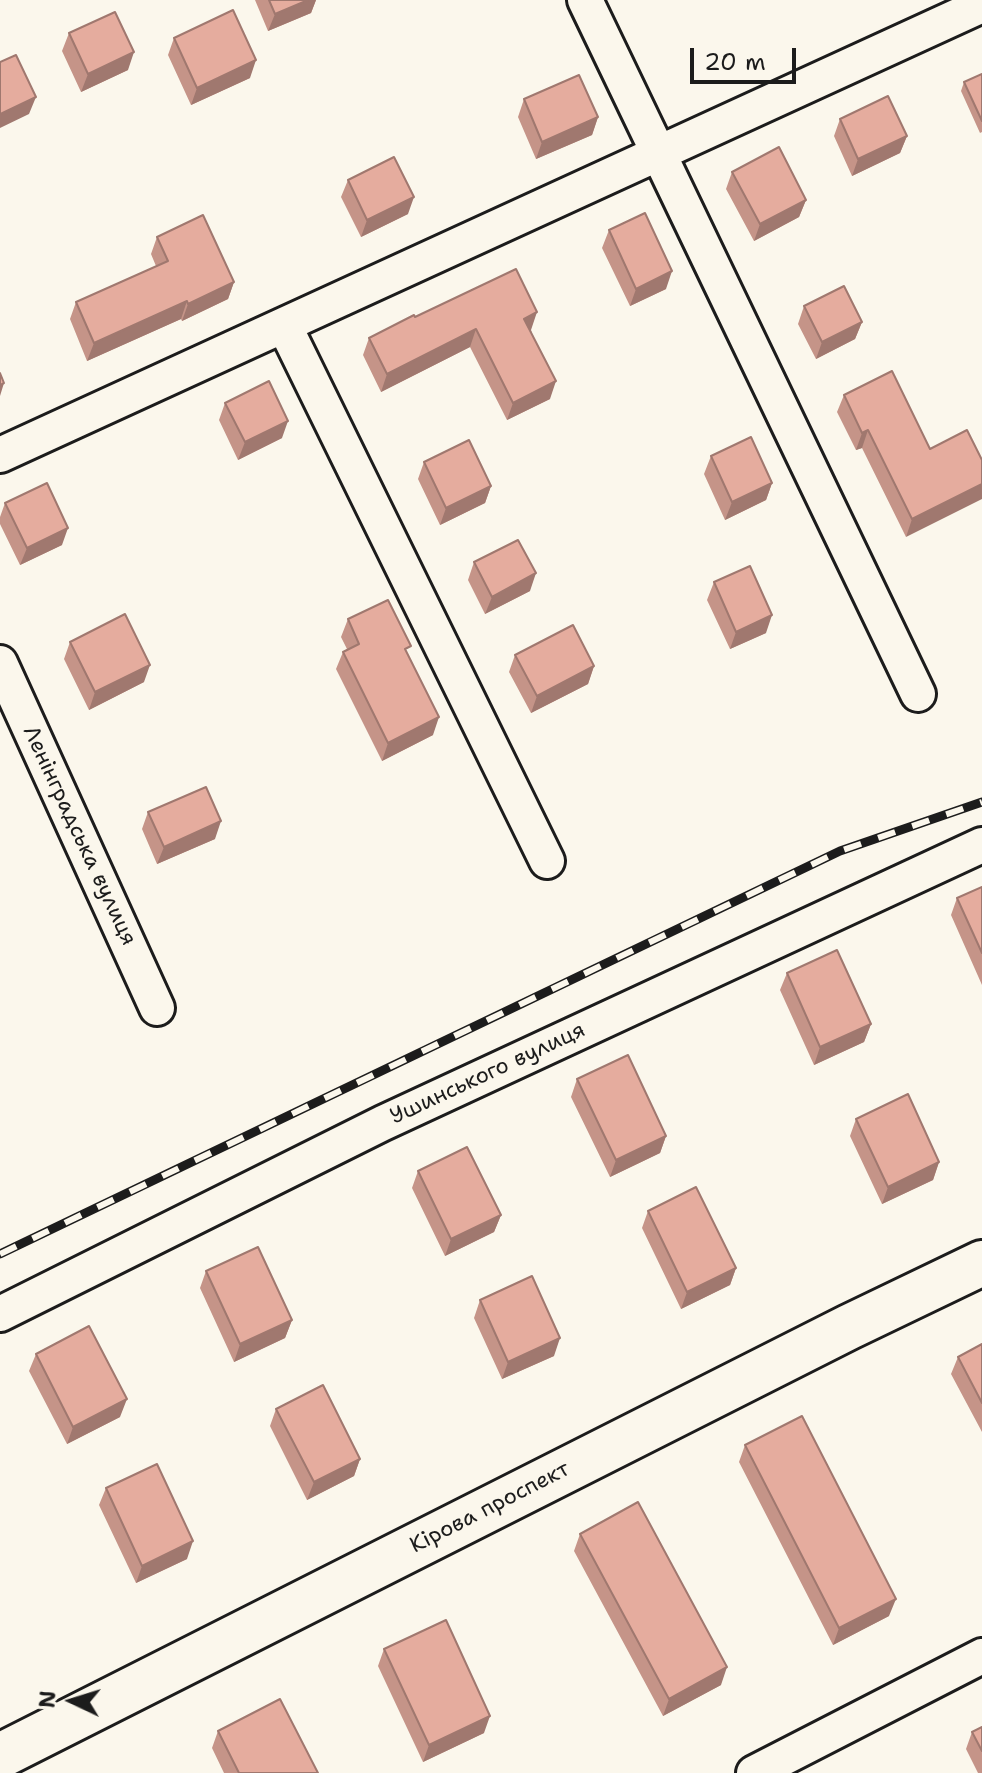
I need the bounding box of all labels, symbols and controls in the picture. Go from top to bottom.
scale bar [694,32,800,82]
text: 20 m [704,46,766,78]
street label: Ленінградська вулиця [17,722,141,950]
street label: Ушинського вулиця [386,1017,590,1131]
street label: Кірова проспект [406,1456,574,1560]
north arrow [32,1661,112,1741]
text: N [32,1690,63,1709]

